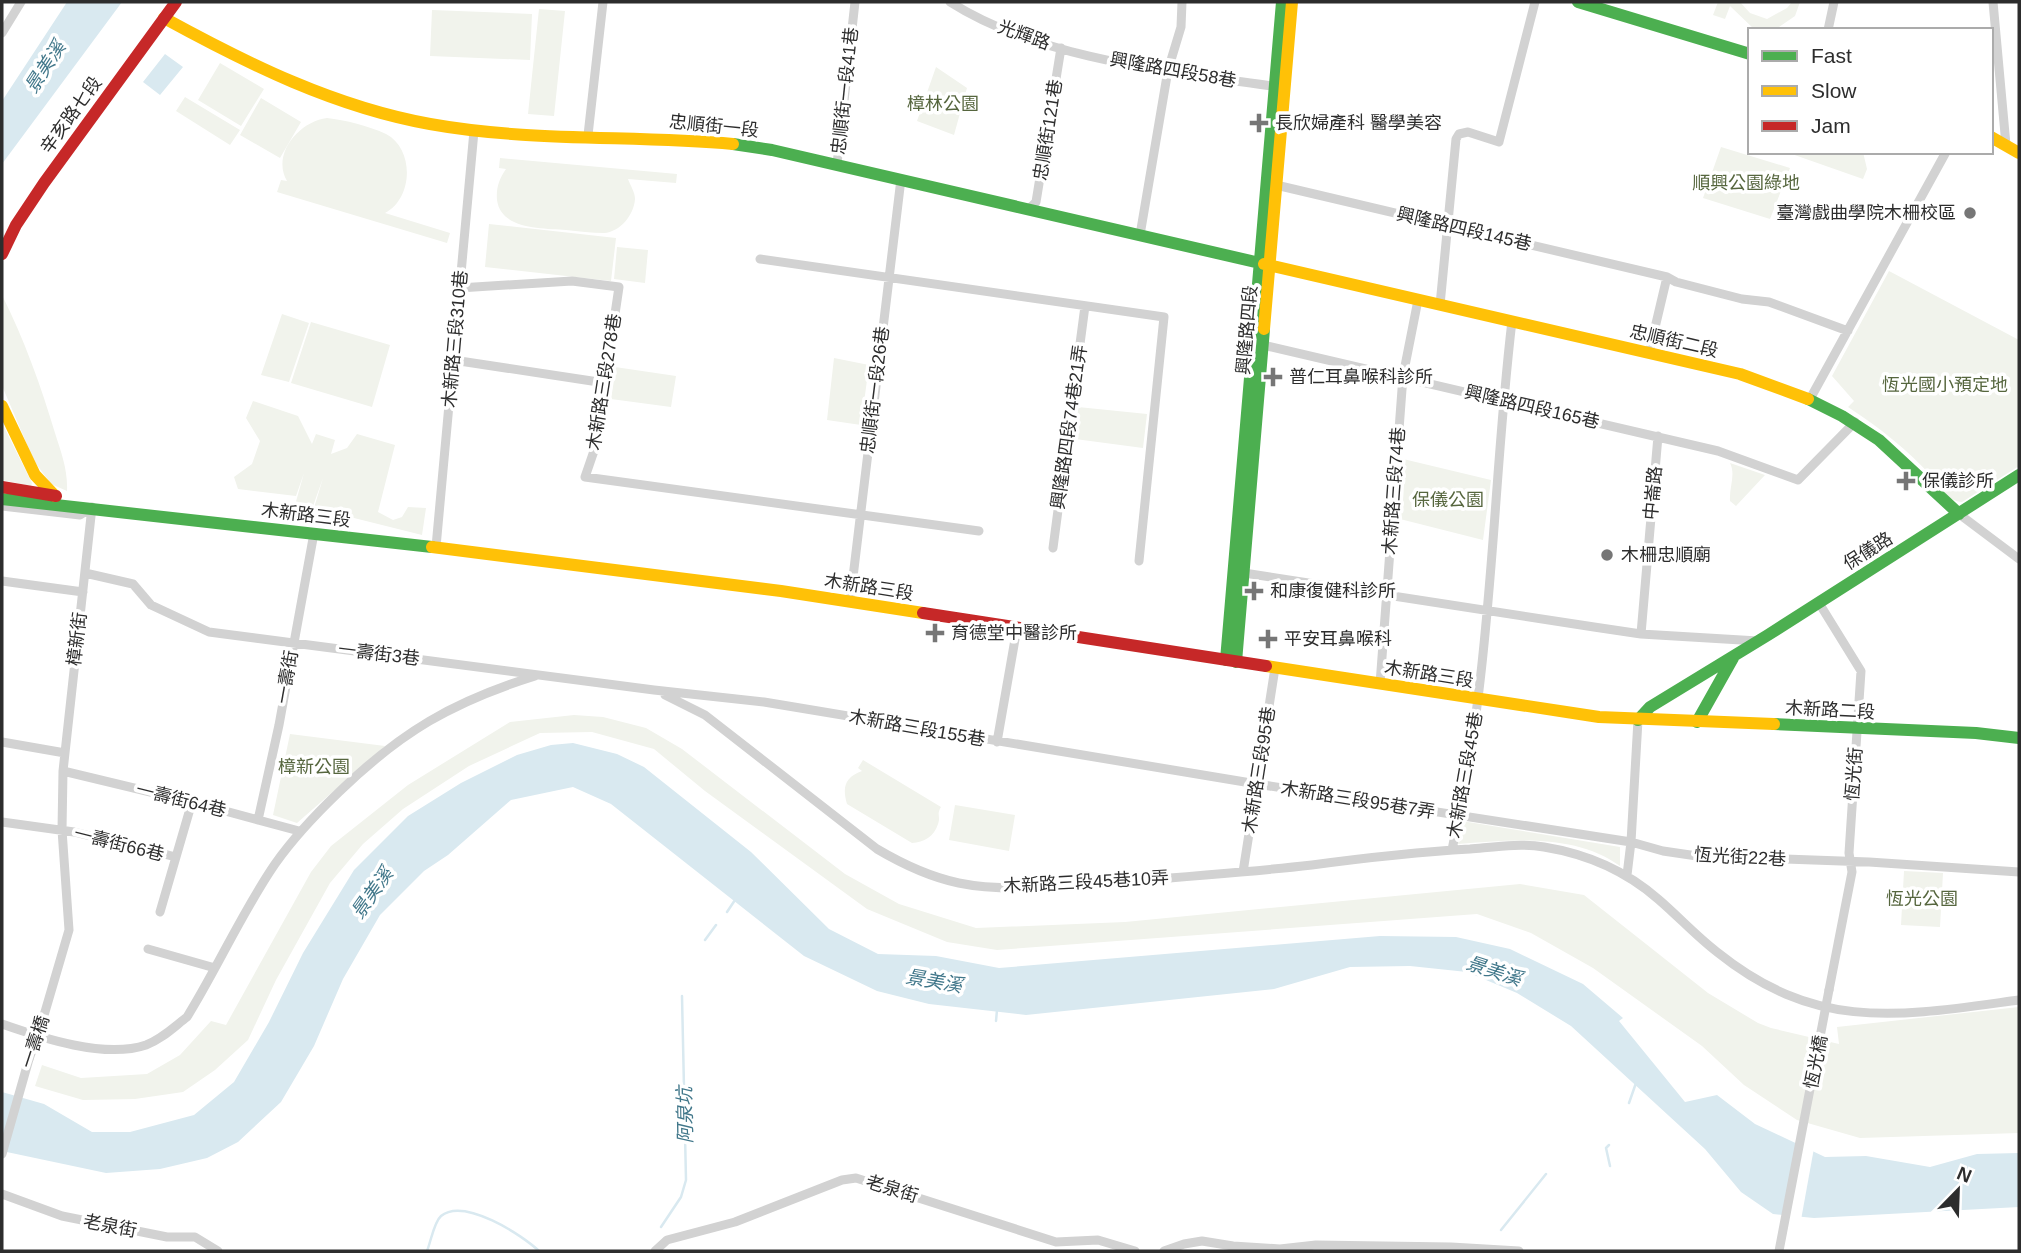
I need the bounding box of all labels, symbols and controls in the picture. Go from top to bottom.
street label: 光輝路 [995,16,1053,54]
street label: 忠順街一段41巷 [828,26,862,156]
legend [1748,28,1993,154]
water label: 景美溪 [21,35,71,97]
text: Fast [1811,44,1852,67]
street label: 興隆路四段58巷 [1108,49,1238,91]
street label: 辛亥路七段 [36,73,106,157]
street label: 忠順街121巷 [1030,78,1066,182]
text: Slow [1811,79,1857,102]
park label: 樟林公園 [907,94,979,114]
street label: 忠順街一段 [668,111,760,141]
marker: 長欣婦產科 醫學美容 [1249,113,1269,133]
place label: 長欣婦產科 醫學美容 [1275,113,1442,133]
text: Jam [1811,114,1851,137]
park label: 順興公園綠地 [1692,173,1800,193]
place label: 臺灣戲曲學院木柵校區 [1776,203,1956,223]
street label: 興隆路四段145巷 [1394,204,1534,254]
marker: 臺灣戲曲學院木柵校區 [1962,205,1978,221]
street label: 木新路三段310巷 [439,269,471,409]
street label: 興隆路四段 [1233,284,1261,376]
street label: 木新路三段278巷 [583,312,625,452]
street label: 忠順街二段 [1628,321,1720,361]
street label: 忠順街一段26巷 [857,325,893,455]
street label: 興隆路四段74巷21弄 [1048,343,1090,511]
marker: 普仁耳鼻喉科診所 [1263,367,1283,387]
place label: 普仁耳鼻喉科診所 [1289,367,1433,387]
park label: 恆光國小預定地 [1882,375,2008,395]
street label: 興隆路四段165巷 [1462,382,1602,432]
street label: 木新路三段74巷 [1380,426,1408,556]
street label: 中崙路 [1641,465,1665,521]
marker: 保儀診所 [1896,471,1916,491]
place label: 保儀診所 [1922,471,1994,491]
park label: 保儀公園 [1412,490,1484,510]
street label: 木新路三段 [260,500,352,530]
street label: 保儀路 [1840,528,1896,574]
place label: 木柵忠順廟 [1621,545,1711,565]
marker: 木柵忠順廟 [1599,547,1615,563]
street label: 木新路三段 [823,570,915,604]
marker: 和康復健科診所 [1244,581,1264,601]
place label: 和康復健科診所 [1270,581,1396,601]
street label: 樟新街 [64,611,90,667]
marker: 育德堂中醫診所 [925,623,945,643]
place label: 育德堂中醫診所 [951,623,1077,643]
marker: 平安耳鼻喉科 [1258,629,1278,649]
place label: 平安耳鼻喉科 [1284,629,1392,649]
street label: 一壽街3巷 [337,639,421,669]
street label: 一壽街 [272,649,302,705]
street label: 木新路三段 [1383,657,1475,691]
street label: 木新路二段 [1785,698,1875,722]
street label: 木新路三段95巷 [1239,705,1279,835]
street label: 木新路三段155巷 [847,706,987,750]
street label: 木新路三段45巷 [1444,710,1486,840]
street label: 恆光街 [1842,746,1866,802]
park label: 樟新公園 [278,757,350,777]
street label: 木新路三段95巷7弄 [1279,778,1437,822]
street label: 一壽街64巷 [134,779,228,821]
street label: 一壽街66巷 [72,823,166,865]
street label: 恆光街22巷 [1694,845,1786,869]
water label: 景美溪 [347,861,399,922]
street label: 木新路三段45巷10弄 [1003,868,1169,896]
park label: 恆光公園 [1886,889,1958,909]
water label: 景美溪 [1464,952,1527,991]
water label: 景美溪 [904,966,967,997]
street label: 一壽橋 [17,1013,53,1071]
street label: 恆光橋 [1801,1034,1831,1090]
water label: 阿泉坑 [674,1083,696,1144]
north arrow [1923,1155,1993,1225]
text: N [1954,1162,1975,1187]
street label: 老泉街 [863,1172,921,1206]
street label: 老泉街 [82,1211,138,1241]

